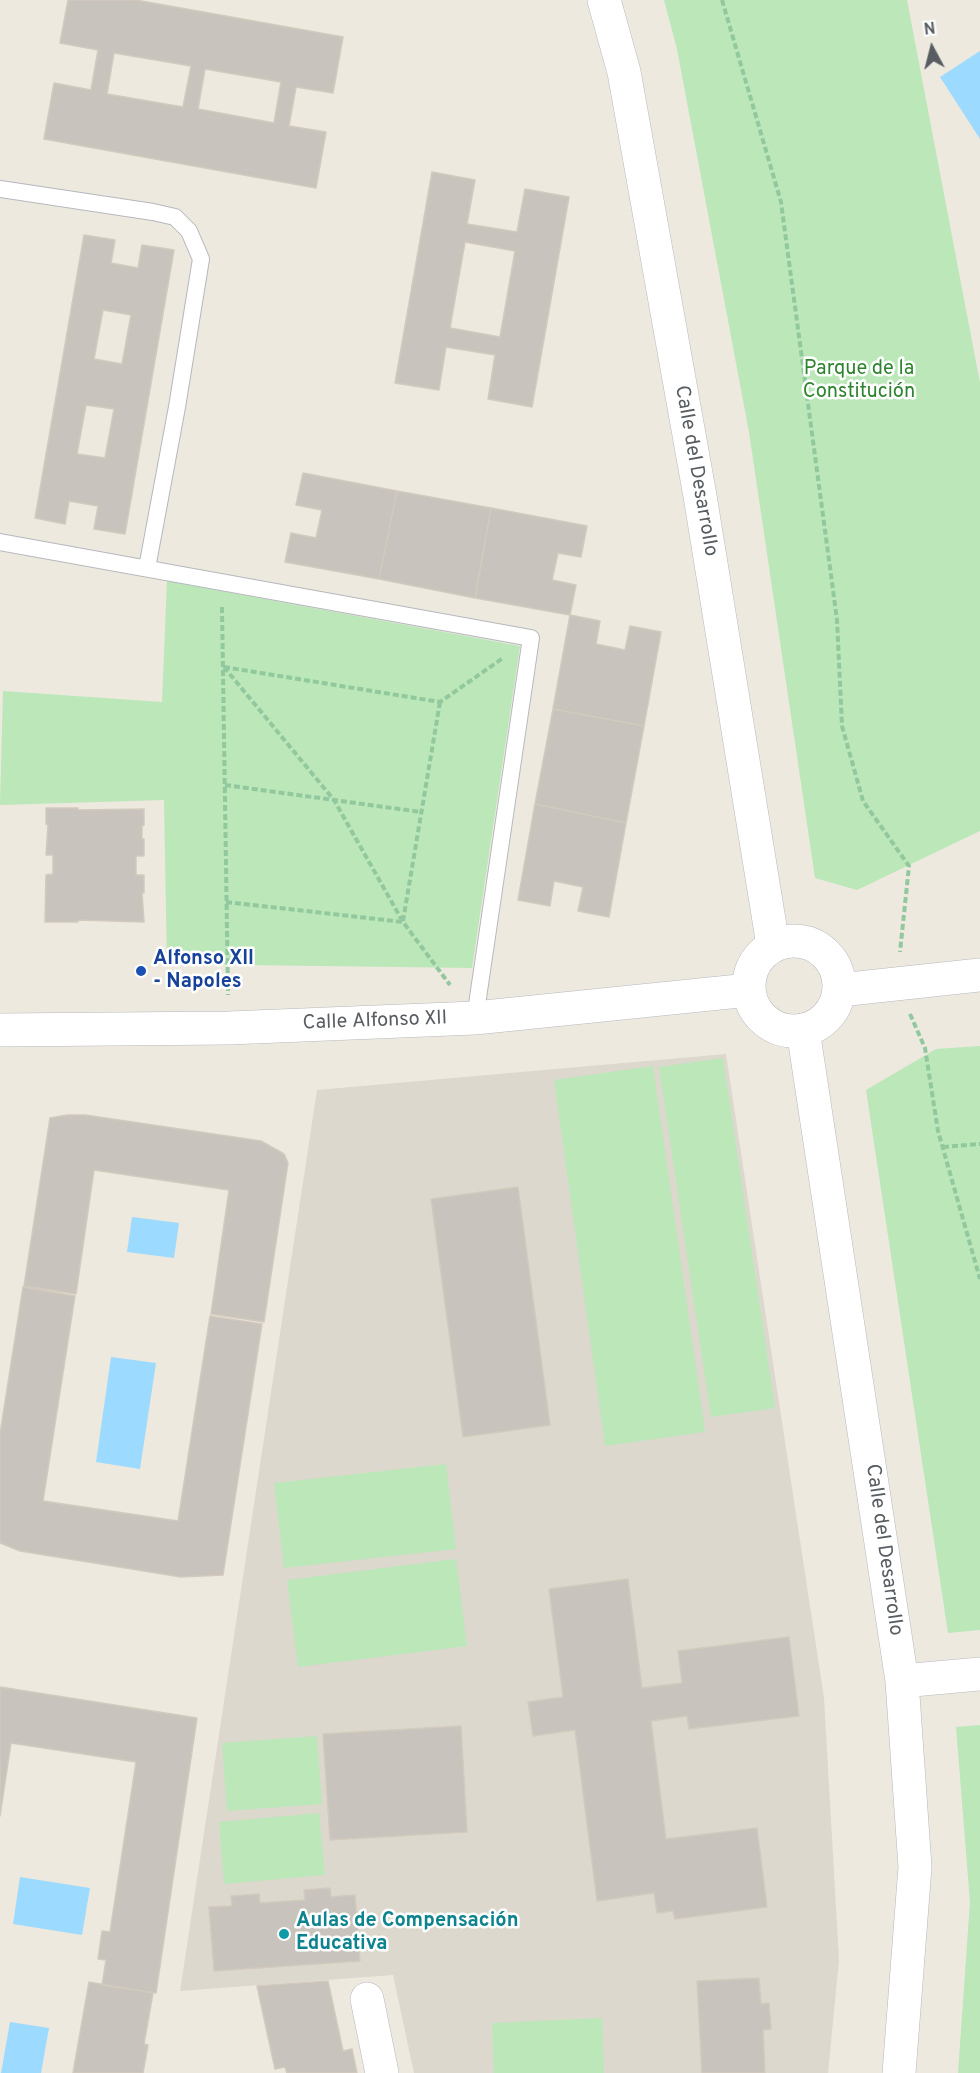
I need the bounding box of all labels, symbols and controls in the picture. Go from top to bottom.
north arrow [902,18,962,78]
text: N [923,20,937,41]
park label: Parque de la Constitución [803,358,915,405]
street label: Calle del Desarrollo [668,384,722,558]
place label: Alfonso XII - Napoles [153,948,254,995]
marker: Alfonso XII - Napoles [134,964,148,978]
street label: Calle Alfonso XII [302,1007,448,1037]
street label: Calle del Desarrollo [859,1463,907,1637]
place label: Aulas de Compensación Educativa [296,1910,518,1957]
marker: Aulas de Compensación Educativa [277,1927,291,1941]

